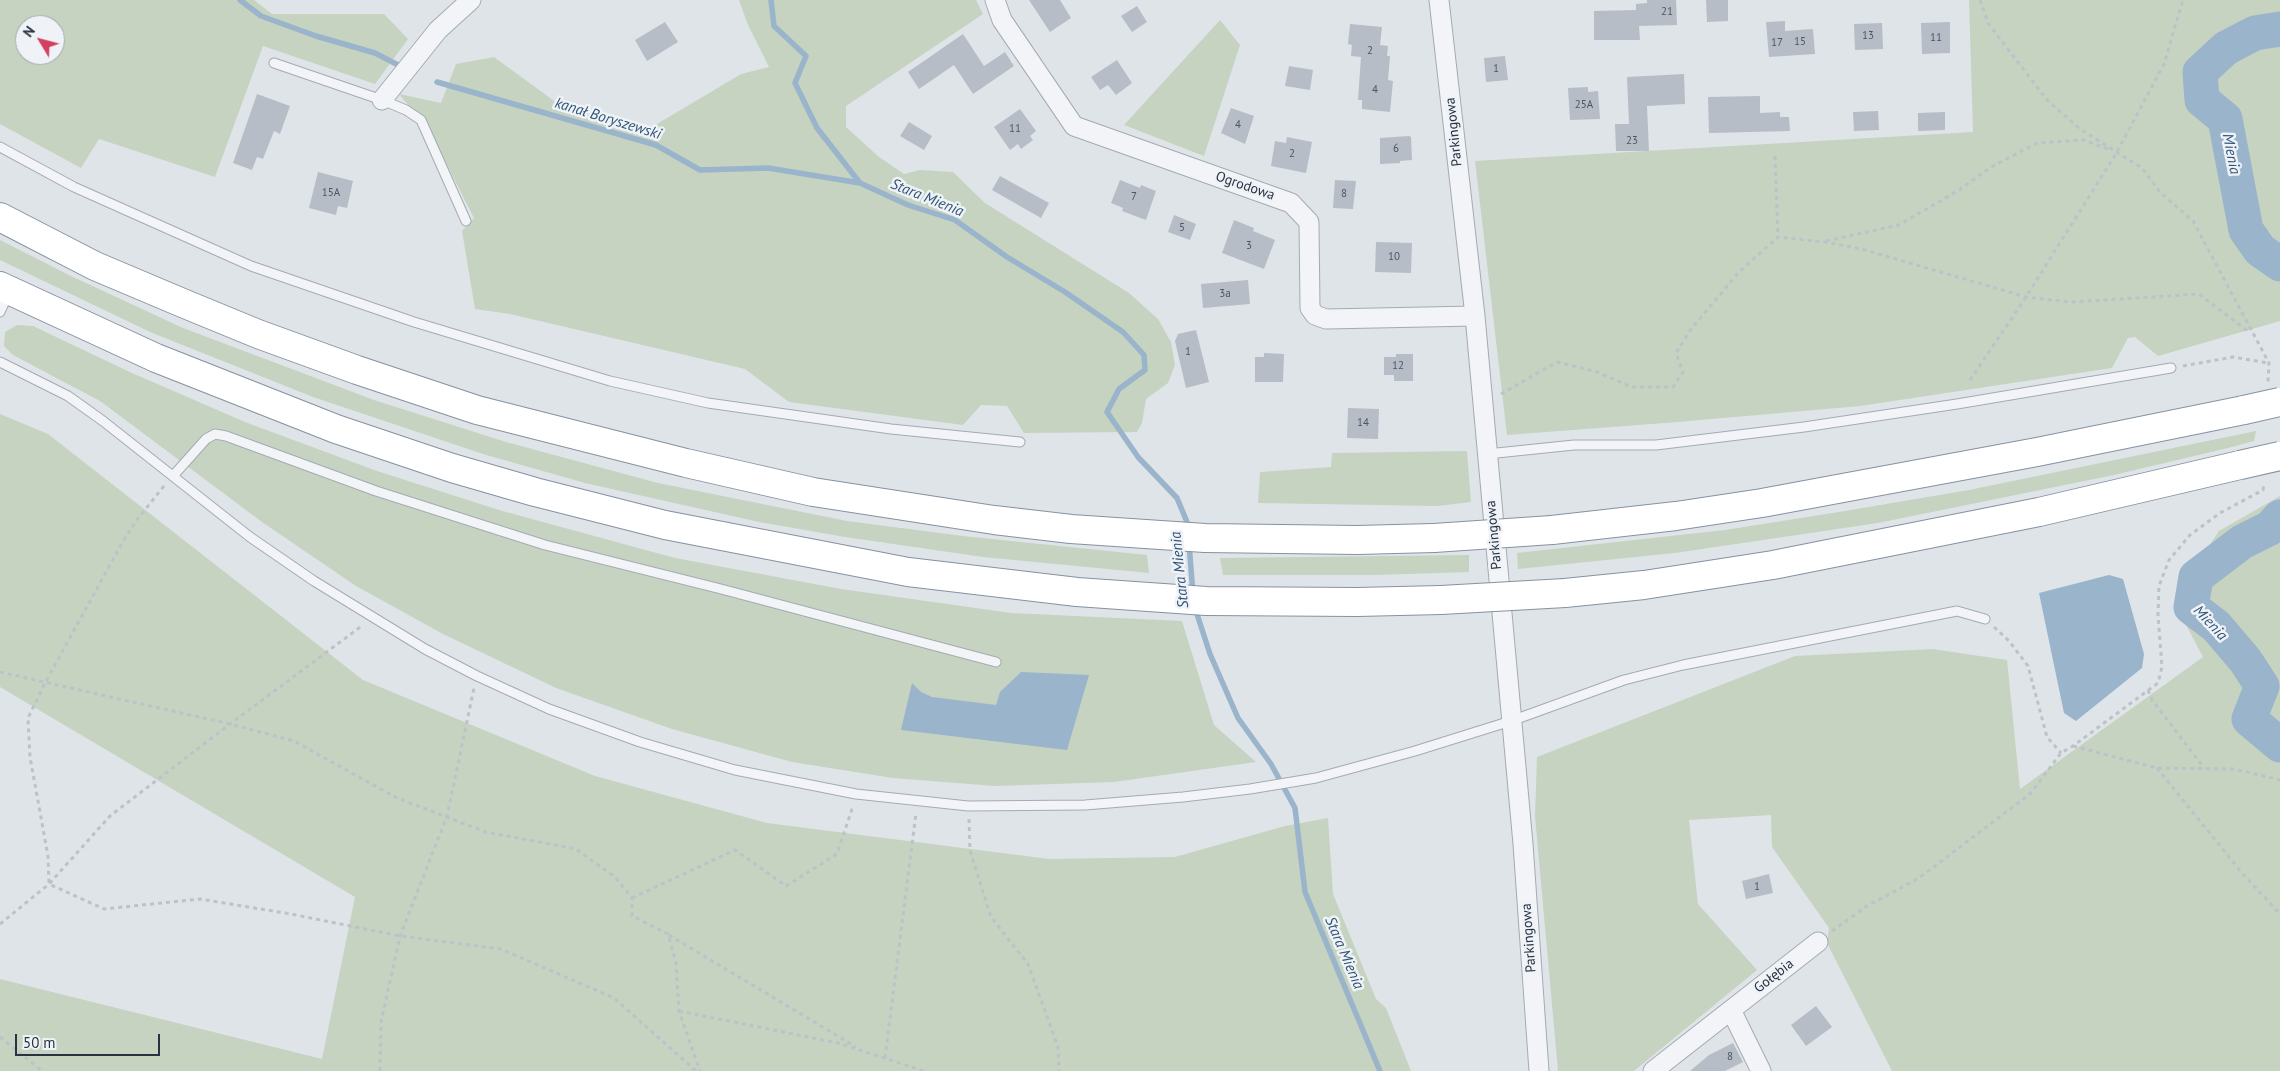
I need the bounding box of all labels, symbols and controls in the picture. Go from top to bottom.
house number: 21 [1661,5,1673,19]
north arrow [15,15,65,65]
text: N [19,22,39,41]
house number: 13 [1862,29,1874,43]
house number: 11 [1930,31,1942,45]
house number: 15 [1794,35,1806,49]
house number: 17 [1771,36,1783,50]
house number: 2 [1367,44,1373,58]
house number: 1 [1493,62,1499,76]
house number: 4 [1372,83,1378,97]
water label: kanał Boryszewski [553,94,663,144]
street label: Parkingowa [1442,97,1466,167]
house number: 25A [1575,98,1593,112]
house number: 4 [1235,118,1241,132]
house number: 11 [1009,122,1021,136]
water label: Mienia [2218,132,2244,176]
house number: 23 [1626,134,1638,148]
house number: 6 [1393,142,1399,156]
house number: 2 [1289,147,1295,161]
street label: Ogrodowa [1213,168,1277,204]
water label: Stara Mienia [888,175,966,221]
house number: 15A [322,186,340,200]
house number: 8 [1341,187,1347,201]
house number: 7 [1131,190,1137,204]
house number: 5 [1179,221,1185,235]
house number: 3 [1246,239,1252,253]
house number: 10 [1388,250,1400,264]
house number: 3a [1219,287,1231,301]
house number: 1 [1185,345,1191,359]
house number: 12 [1392,359,1404,373]
house number: 14 [1357,416,1369,430]
street label: Parkingowa [1483,500,1505,570]
water label: Stara Mienia [1167,531,1193,609]
water label: Mienia [2189,602,2231,644]
house number: 1 [1754,880,1760,894]
street label: Parkingowa [1518,903,1540,973]
water label: Stara Mienia [1321,914,1367,992]
street label: Gołębia [1751,955,1797,997]
scale bar [18,1024,162,1056]
text: 50 m [23,1033,56,1052]
house number: 8 [1727,1050,1733,1064]

